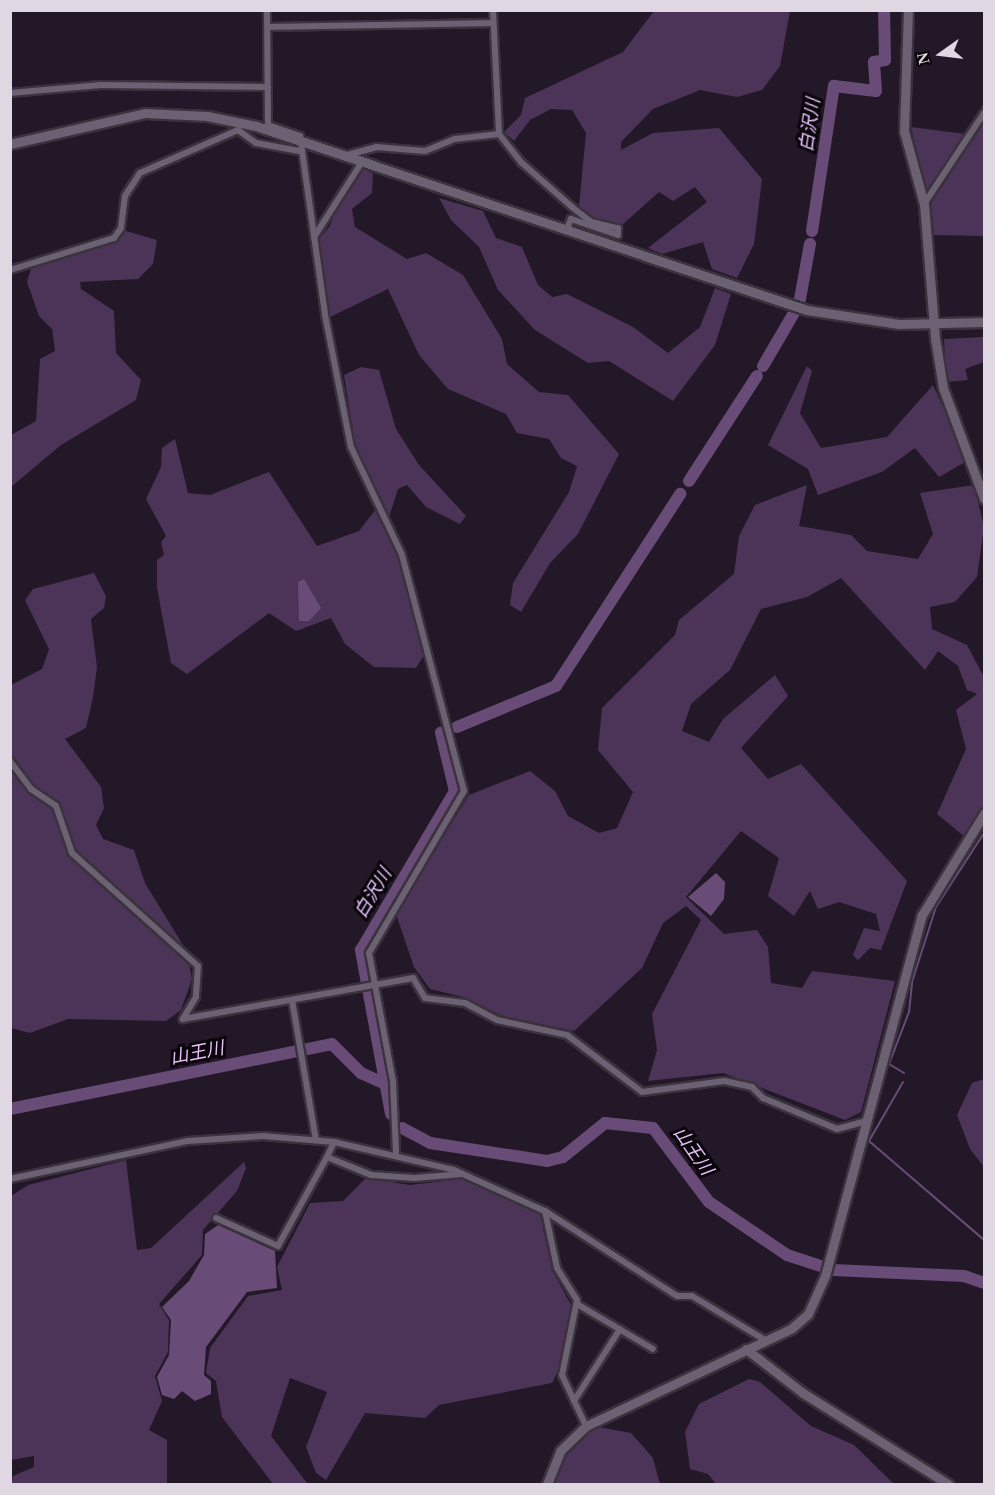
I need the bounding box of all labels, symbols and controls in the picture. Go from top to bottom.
north arrow [911,24,971,84]
text: N [913,51,933,66]
water label: 白沢川 [796,97,824,153]
water label: 白沢川 [350,864,396,922]
water label: 山王川 [168,1037,226,1069]
water label: 山王川 [669,1123,717,1179]

